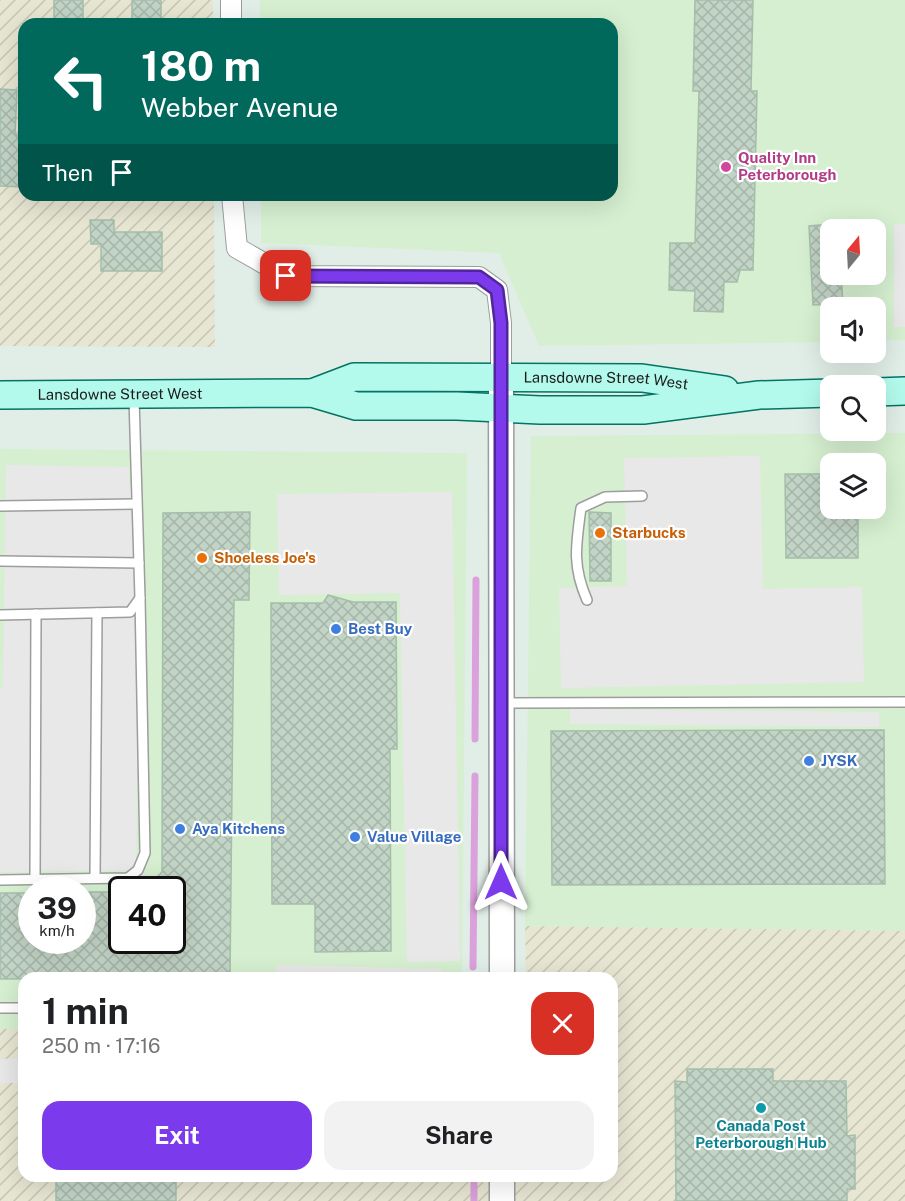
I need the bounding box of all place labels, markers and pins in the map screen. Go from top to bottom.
place label: Quality Inn Peterborough [738,149,837,183]
marker: Quality Inn Peterborough [719,160,733,174]
pin [260,250,311,301]
place label: Starbucks [612,524,686,541]
marker: Starbucks [593,526,607,540]
place label: Shoeless Joe's [214,549,316,566]
marker: Shoeless Joe's [195,551,209,565]
place label: Best Buy [348,620,413,637]
marker: Best Buy [329,622,343,636]
place label: JYSK [821,752,858,769]
marker: JYSK [802,754,816,768]
place label: Aya Kitchens [192,820,285,837]
marker: Aya Kitchens [173,822,187,836]
place label: Value Village [367,828,461,845]
marker: Value Village [348,830,362,844]
marker: Canada Post Peterborough Hub [754,1101,768,1115]
place label: Canada Post Peterborough Hub [695,1117,827,1151]

